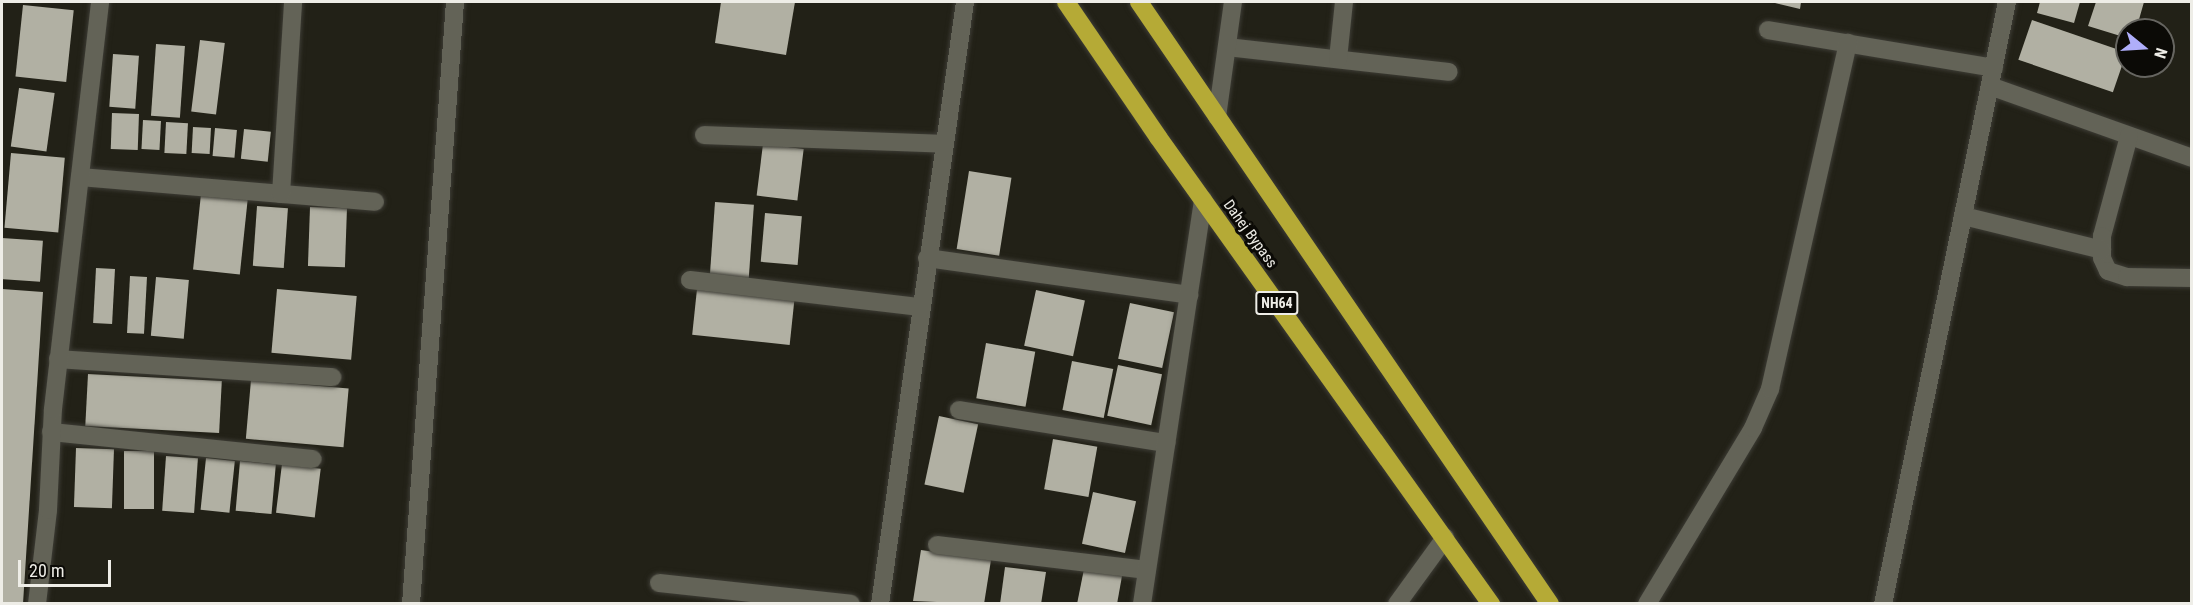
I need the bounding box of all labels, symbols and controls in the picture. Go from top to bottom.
north arrow [2115,18,2175,78]
text: N [2150,45,2171,61]
street label: Dahej Bypass [1219,197,1281,271]
road number: NH64 [1254,292,1300,314]
scale bar [21,548,114,586]
text: 20 m [29,560,64,581]

